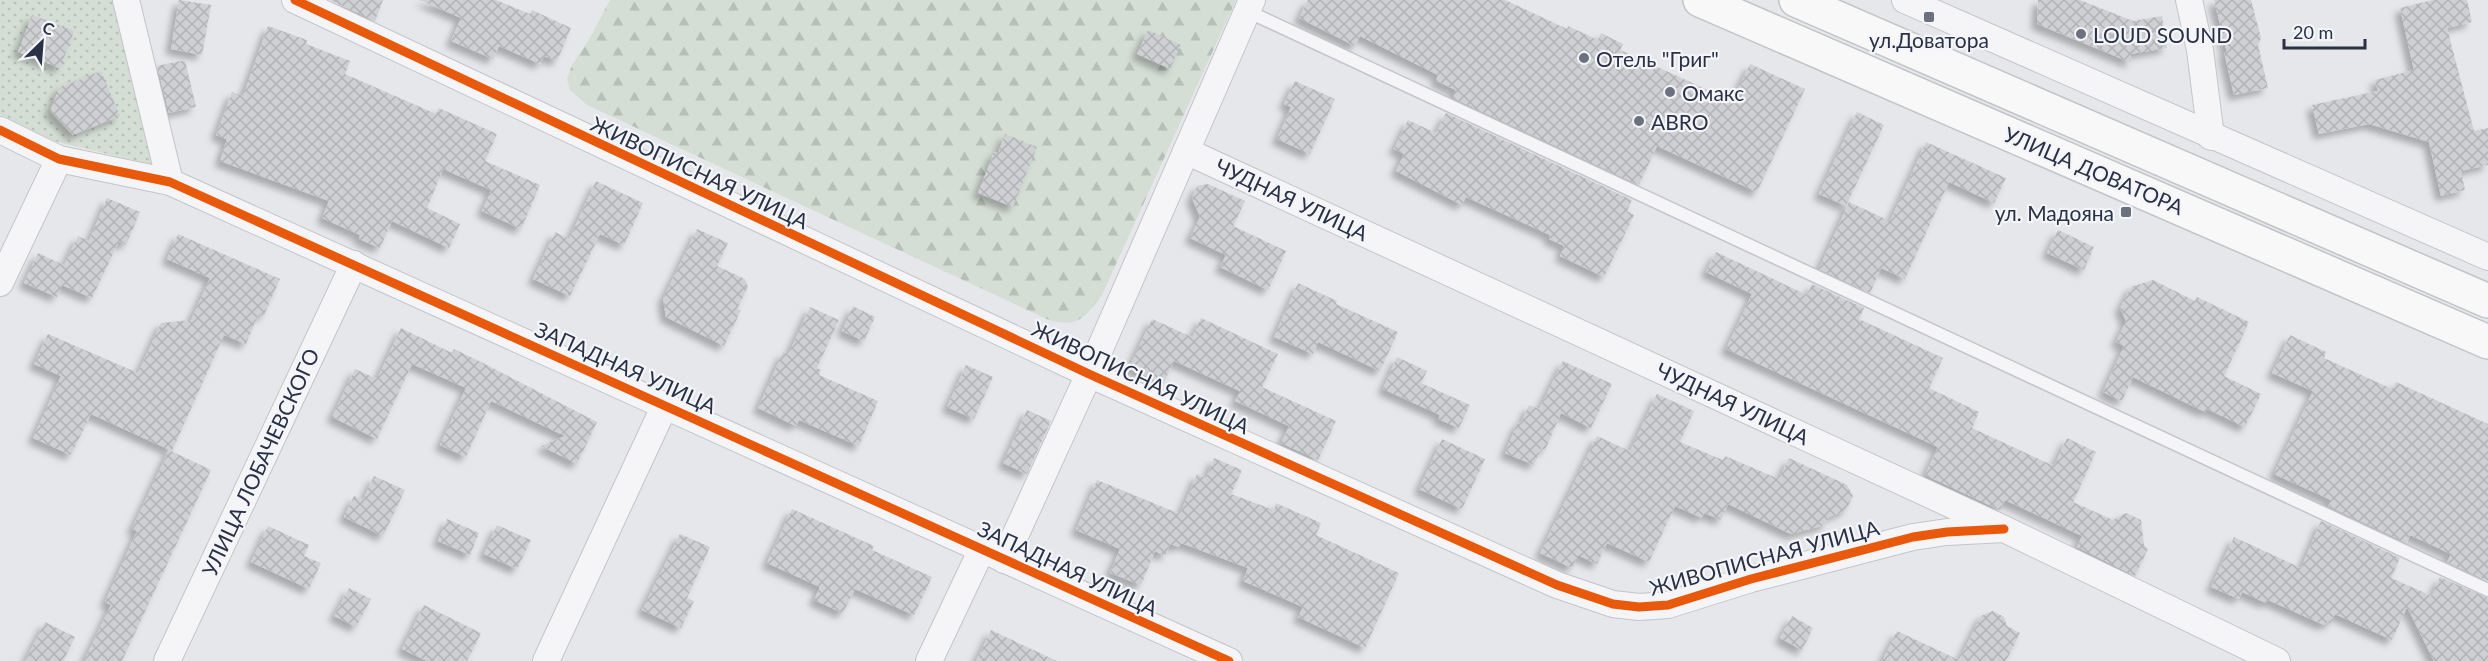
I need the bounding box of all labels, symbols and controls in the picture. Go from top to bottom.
marker: ул.Доватора [1922,10,1936,24]
north arrow [12,12,72,72]
scale bar [2284,12,2365,50]
text: С [40,17,58,39]
text: 20 m [2293,21,2333,43]
place label: LOUD SOUND [2093,22,2232,47]
place label: ул.Доватора [1869,27,1989,52]
marker: LOUD SOUND [2074,27,2088,41]
place label: Отель "Григ" [1596,46,1719,71]
marker: Отель "Григ" [1577,51,1591,65]
place label: Омакс [1682,80,1744,105]
marker: Омакс [1663,85,1677,99]
place label: ABRO [1651,109,1709,134]
street label: ЖИВОПИСНАЯ УЛИЦА [587,111,813,234]
marker: ABRO [1632,114,1646,128]
street label: УЛИЦА ДОВАТОРА [2001,121,2188,219]
street label: ЧУДНАЯ УЛИЦА [1212,153,1373,246]
place label: ул. Мадояна [1995,200,2114,225]
marker: ул. Мадояна [2119,205,2133,219]
street label: ЗАПАДНАЯ УЛИЦА [531,316,721,419]
street label: ЖИВОПИСНАЯ УЛИЦА [1028,316,1254,439]
street label: УЛИЦА ЛОБАЧЕВСКОГО [196,344,324,580]
street label: ЧУДНАЯ УЛИЦА [1653,357,1814,450]
street label: ЖИВОПИСНАЯ УЛИЦА [1646,514,1883,600]
street label: ЗАПАДНАЯ УЛИЦА [974,515,1163,621]

